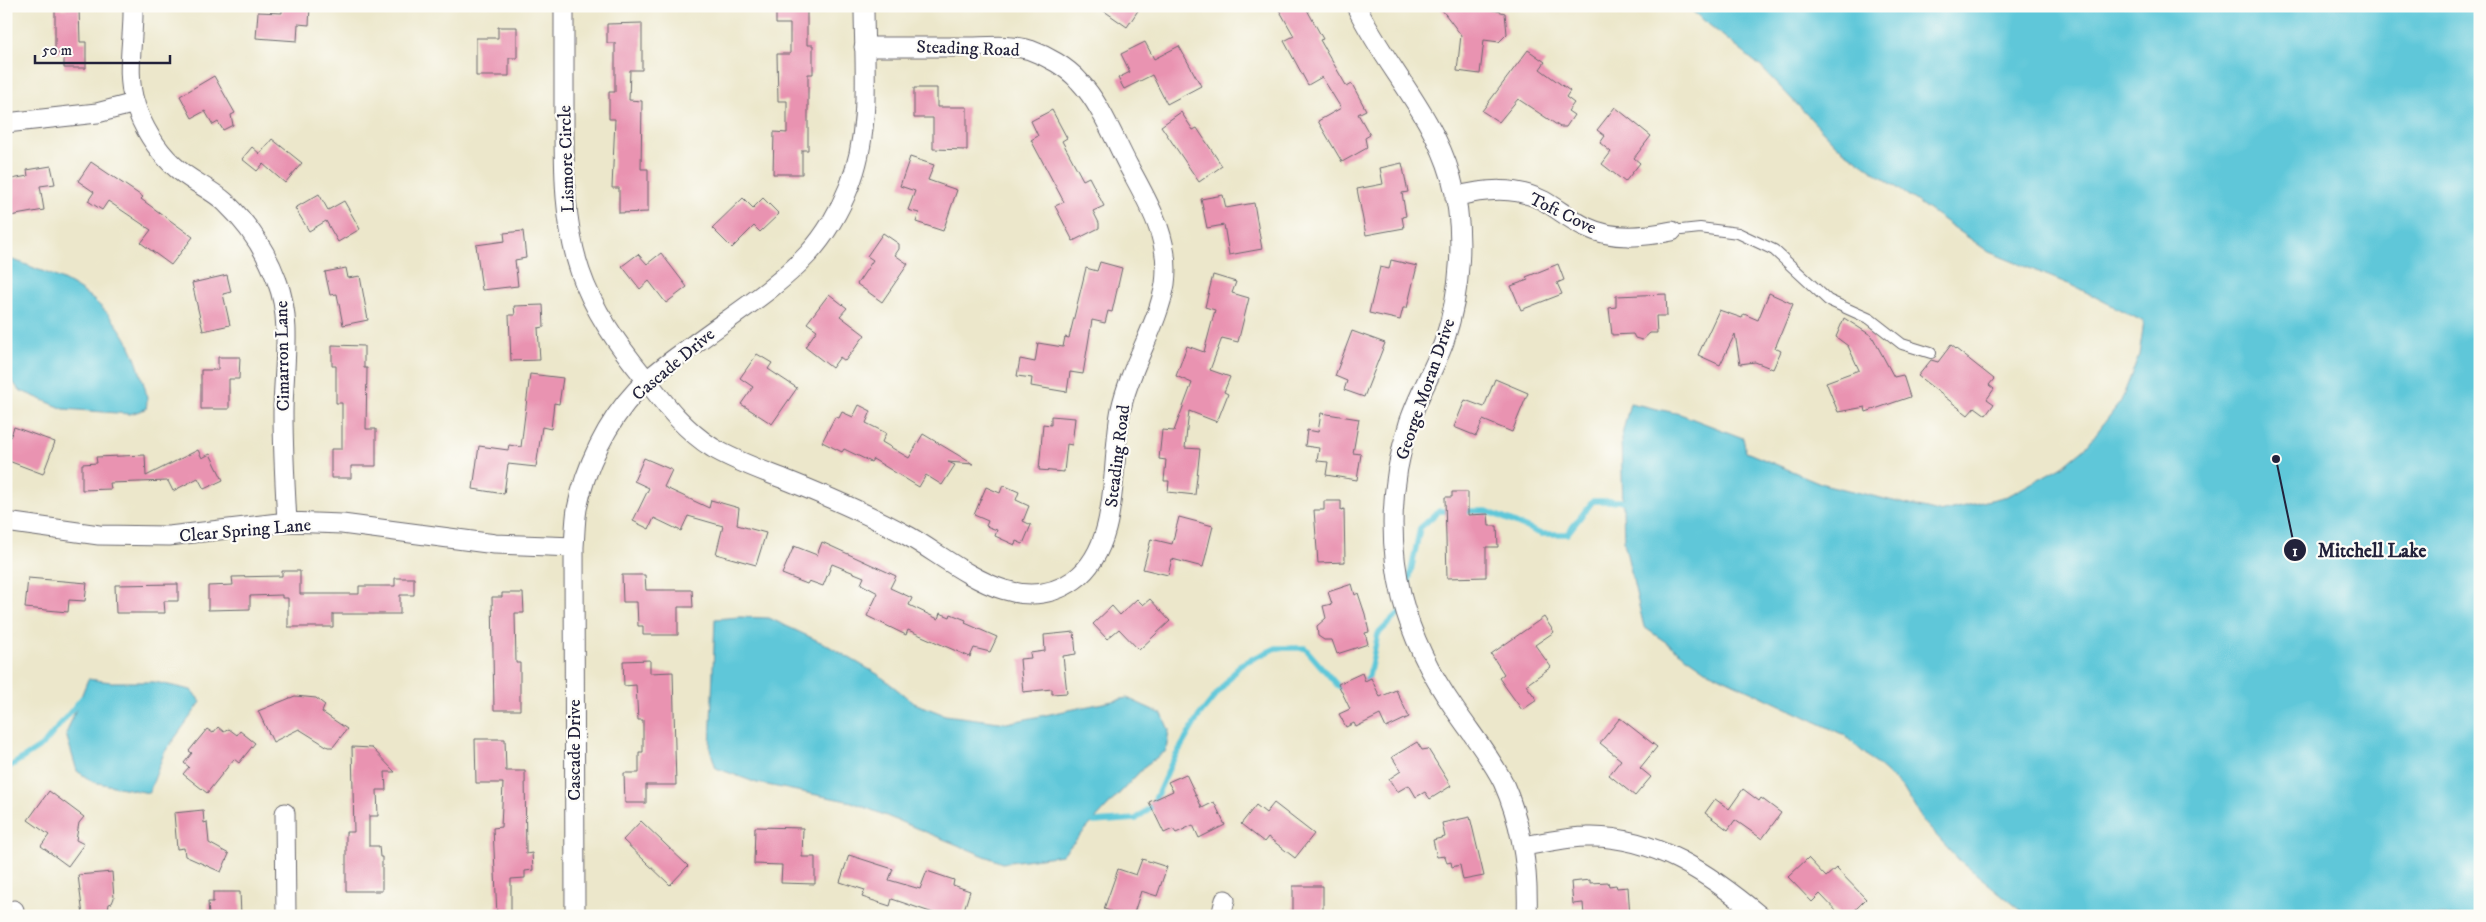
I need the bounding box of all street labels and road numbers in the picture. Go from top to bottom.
street label: Steading Road [916,36,1020,62]
street label: Lismore Circle [554,105,580,213]
street label: Toft Cove [1525,188,1600,240]
street label: Cimarron Lane [271,301,295,411]
street label: George Moran Drive [1391,316,1460,463]
street label: Cascade Drive [628,324,720,406]
street label: Steading Road [1101,404,1135,509]
street label: Clear Spring Lane [178,514,312,548]
street label: Cascade Drive [564,699,586,801]

